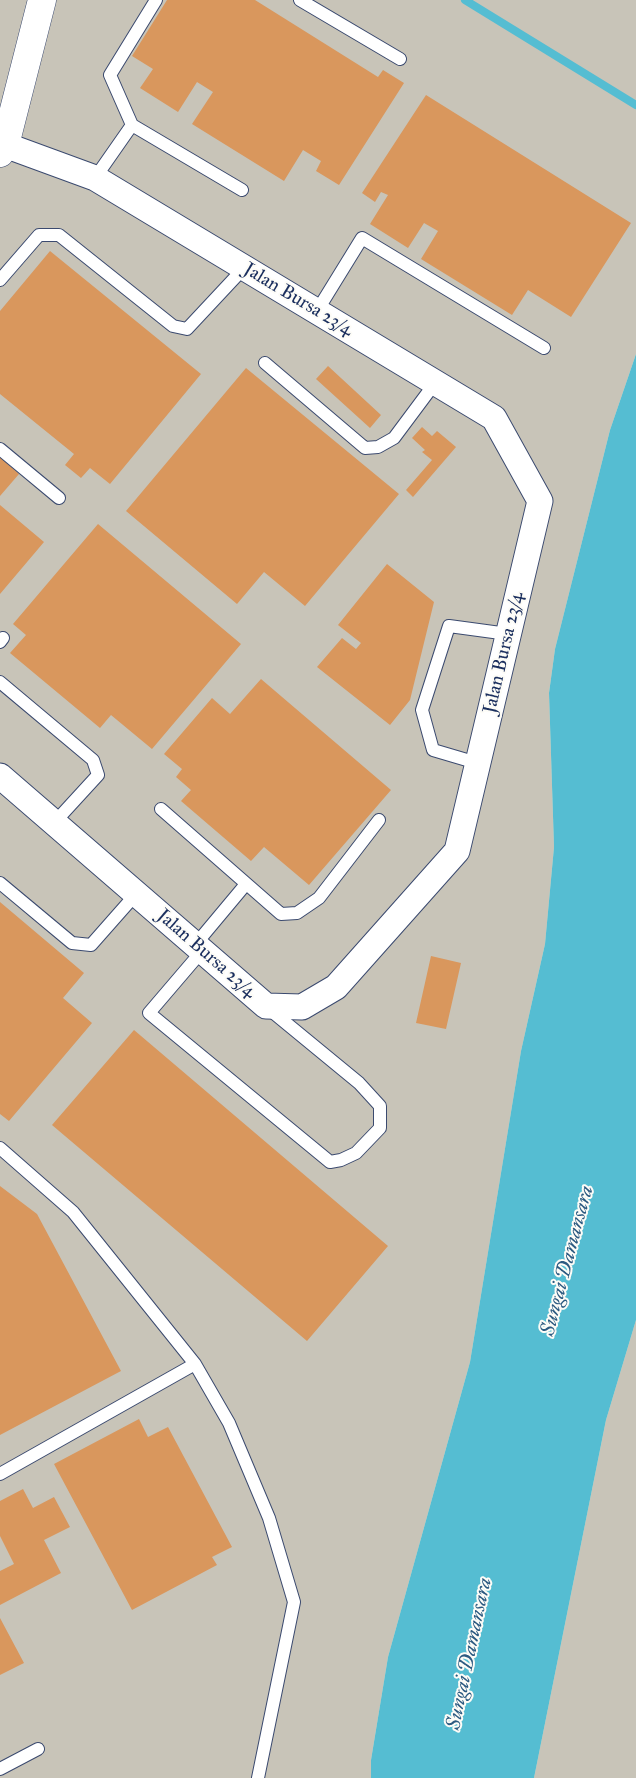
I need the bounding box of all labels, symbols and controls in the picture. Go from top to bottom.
street label: Jalan Bursa 23/4 [239,258,357,342]
street label: Jalan Bursa 23/4 [479,590,529,716]
street label: Jalan Bursa 23/4 [152,905,260,1003]
water label: Sungai Damansara [536,1183,600,1339]
water label: Sungai Damansara [442,1576,498,1732]

